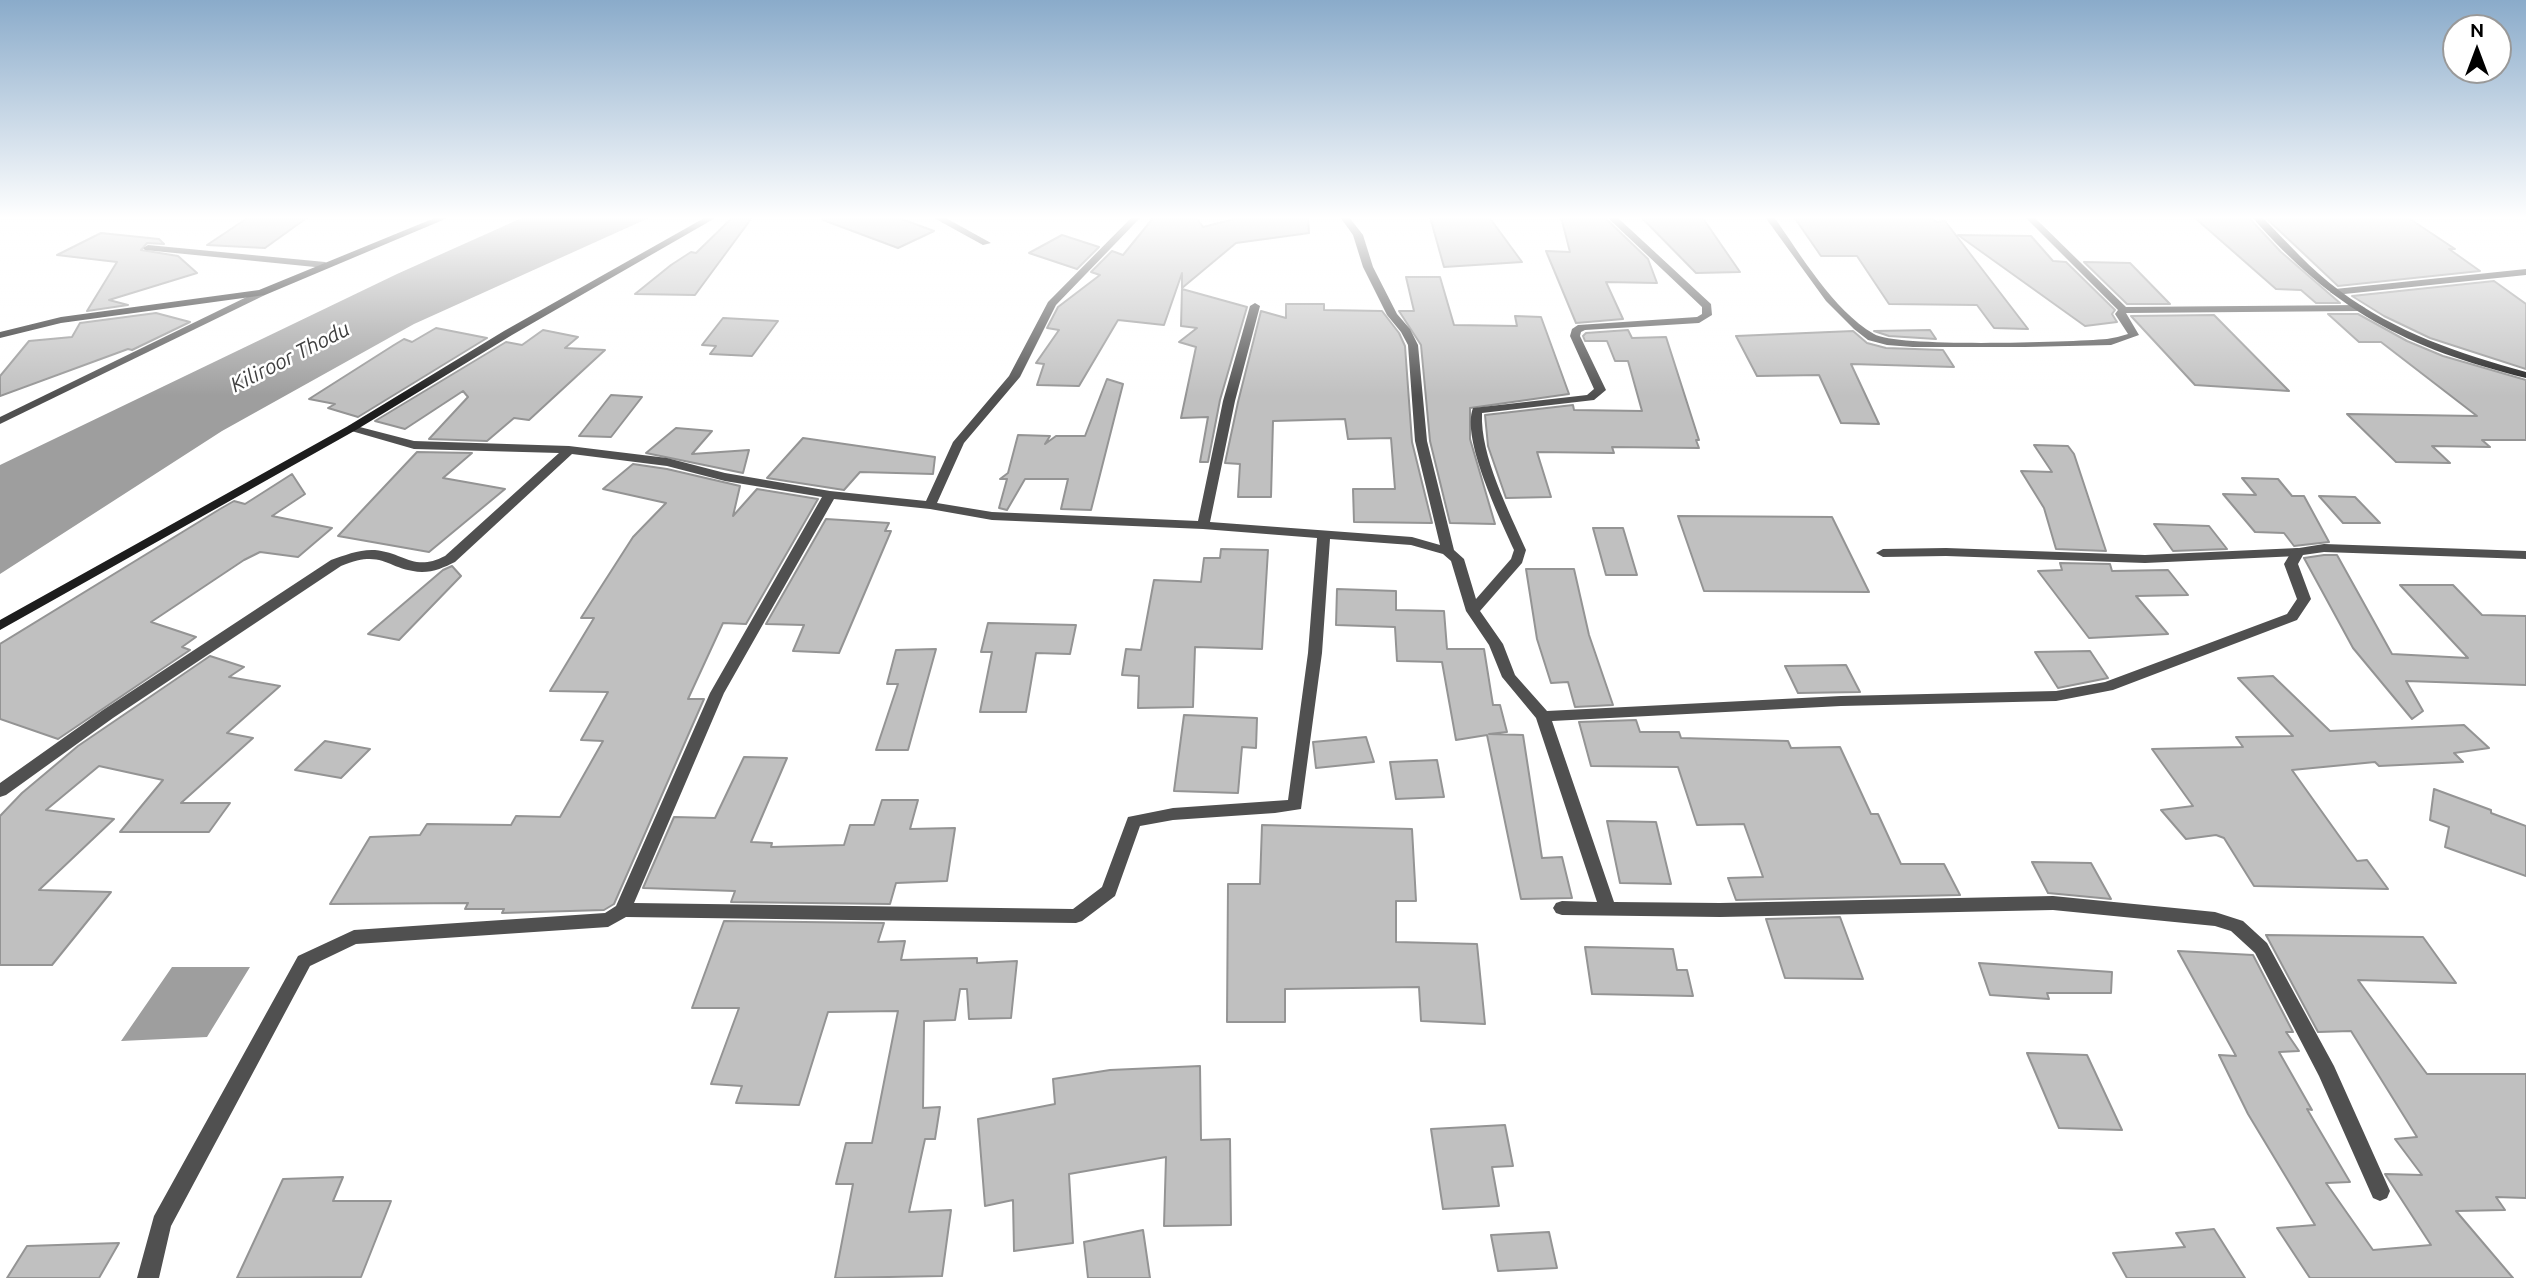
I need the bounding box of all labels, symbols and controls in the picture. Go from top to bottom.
north arrow [2442,14,2512,84]
text: N [2470,19,2484,41]
water label: Kiliroor Thodu [226,316,354,398]

